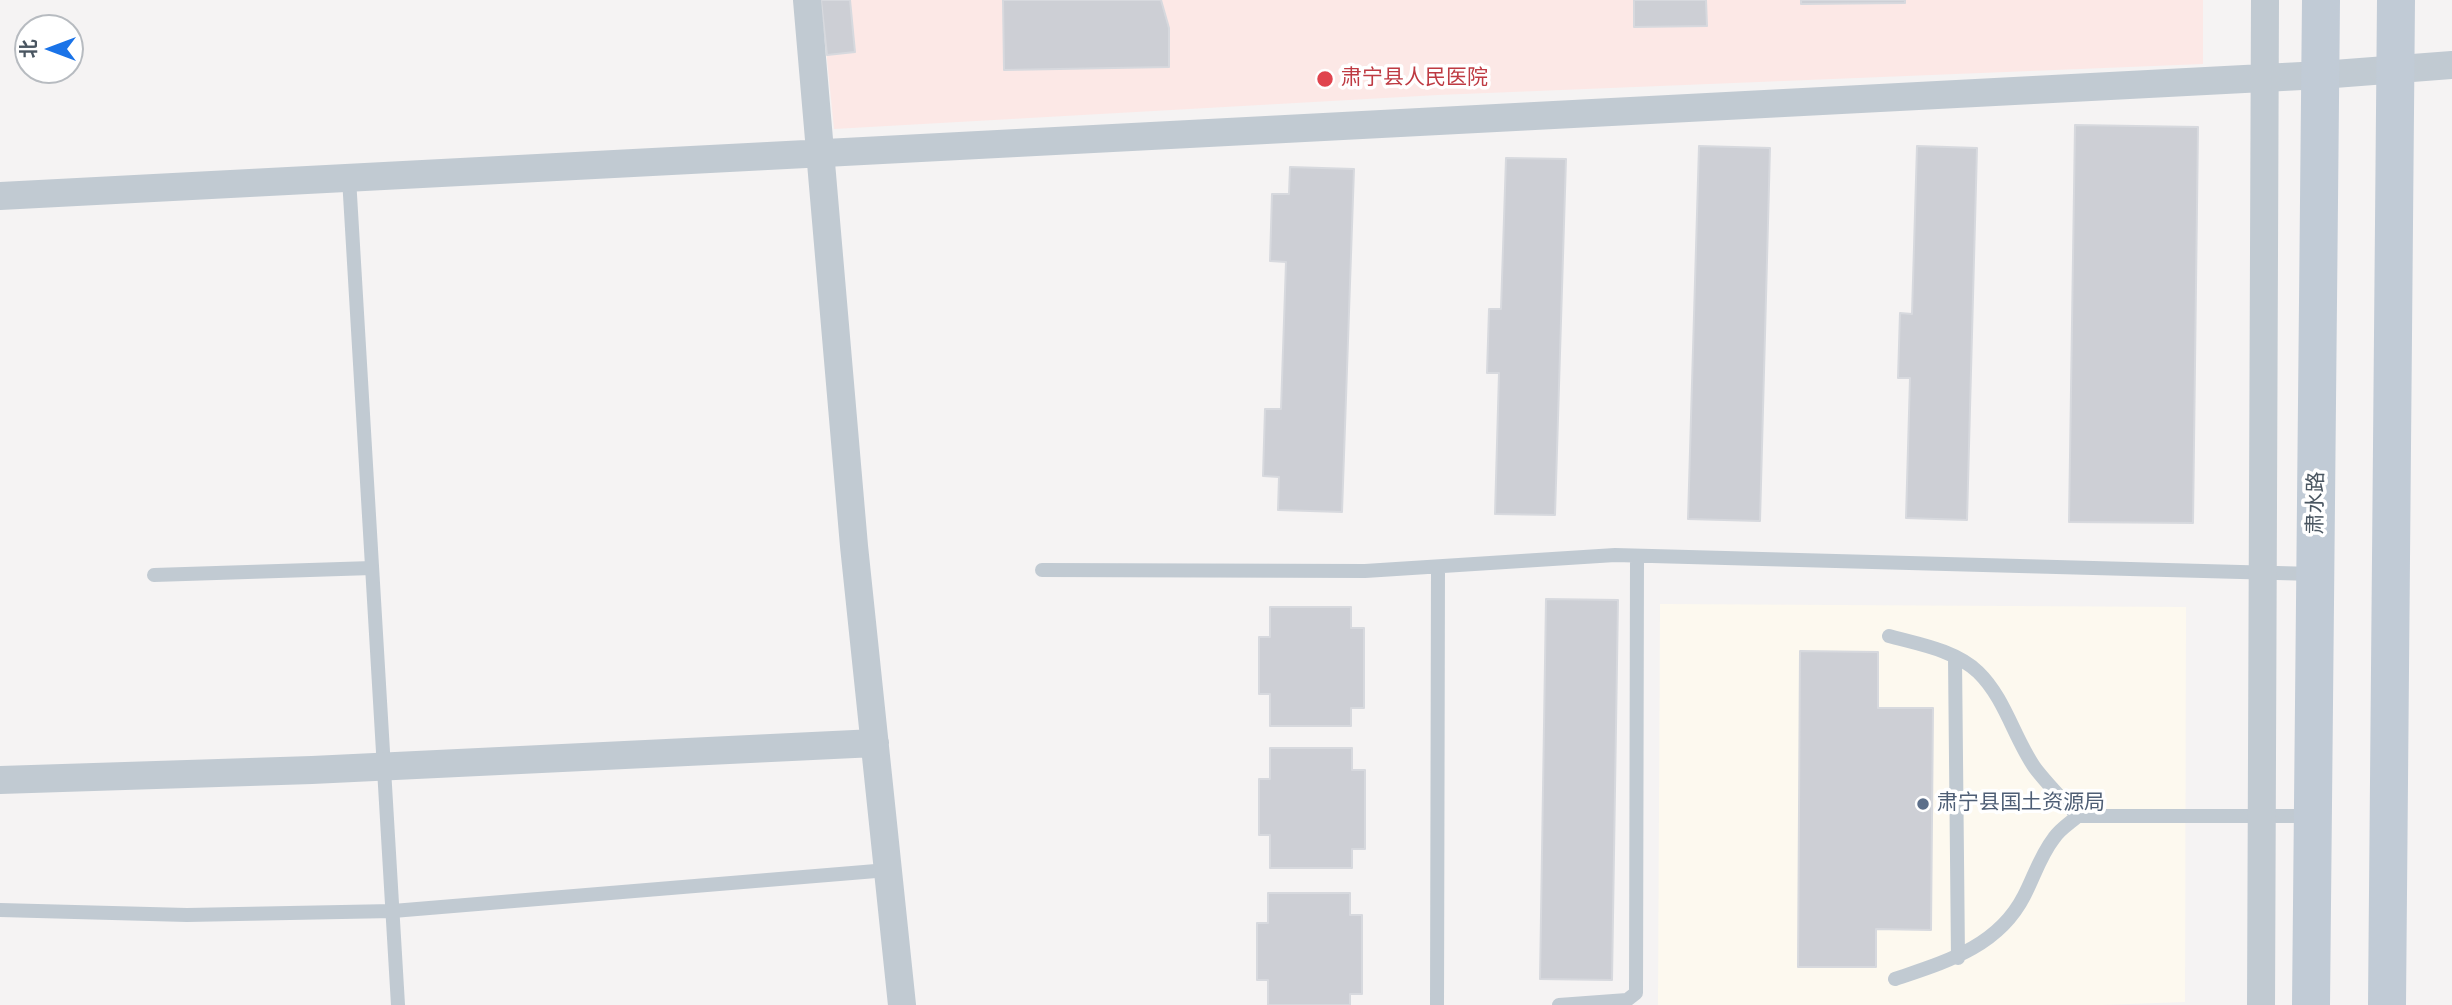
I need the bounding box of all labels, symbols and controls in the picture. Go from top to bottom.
north arrow [14,14,84,84]
text: 北 [18,40,41,59]
place label: 肃宁县人民医院 [1341,66,1488,92]
marker: 肃宁县人民医院 [1315,69,1335,89]
street label: 肃水路 [2304,471,2330,535]
place label: 肃宁县国土资源局 [1937,791,2105,817]
marker: 肃宁县国土资源局 [1915,796,1931,812]

